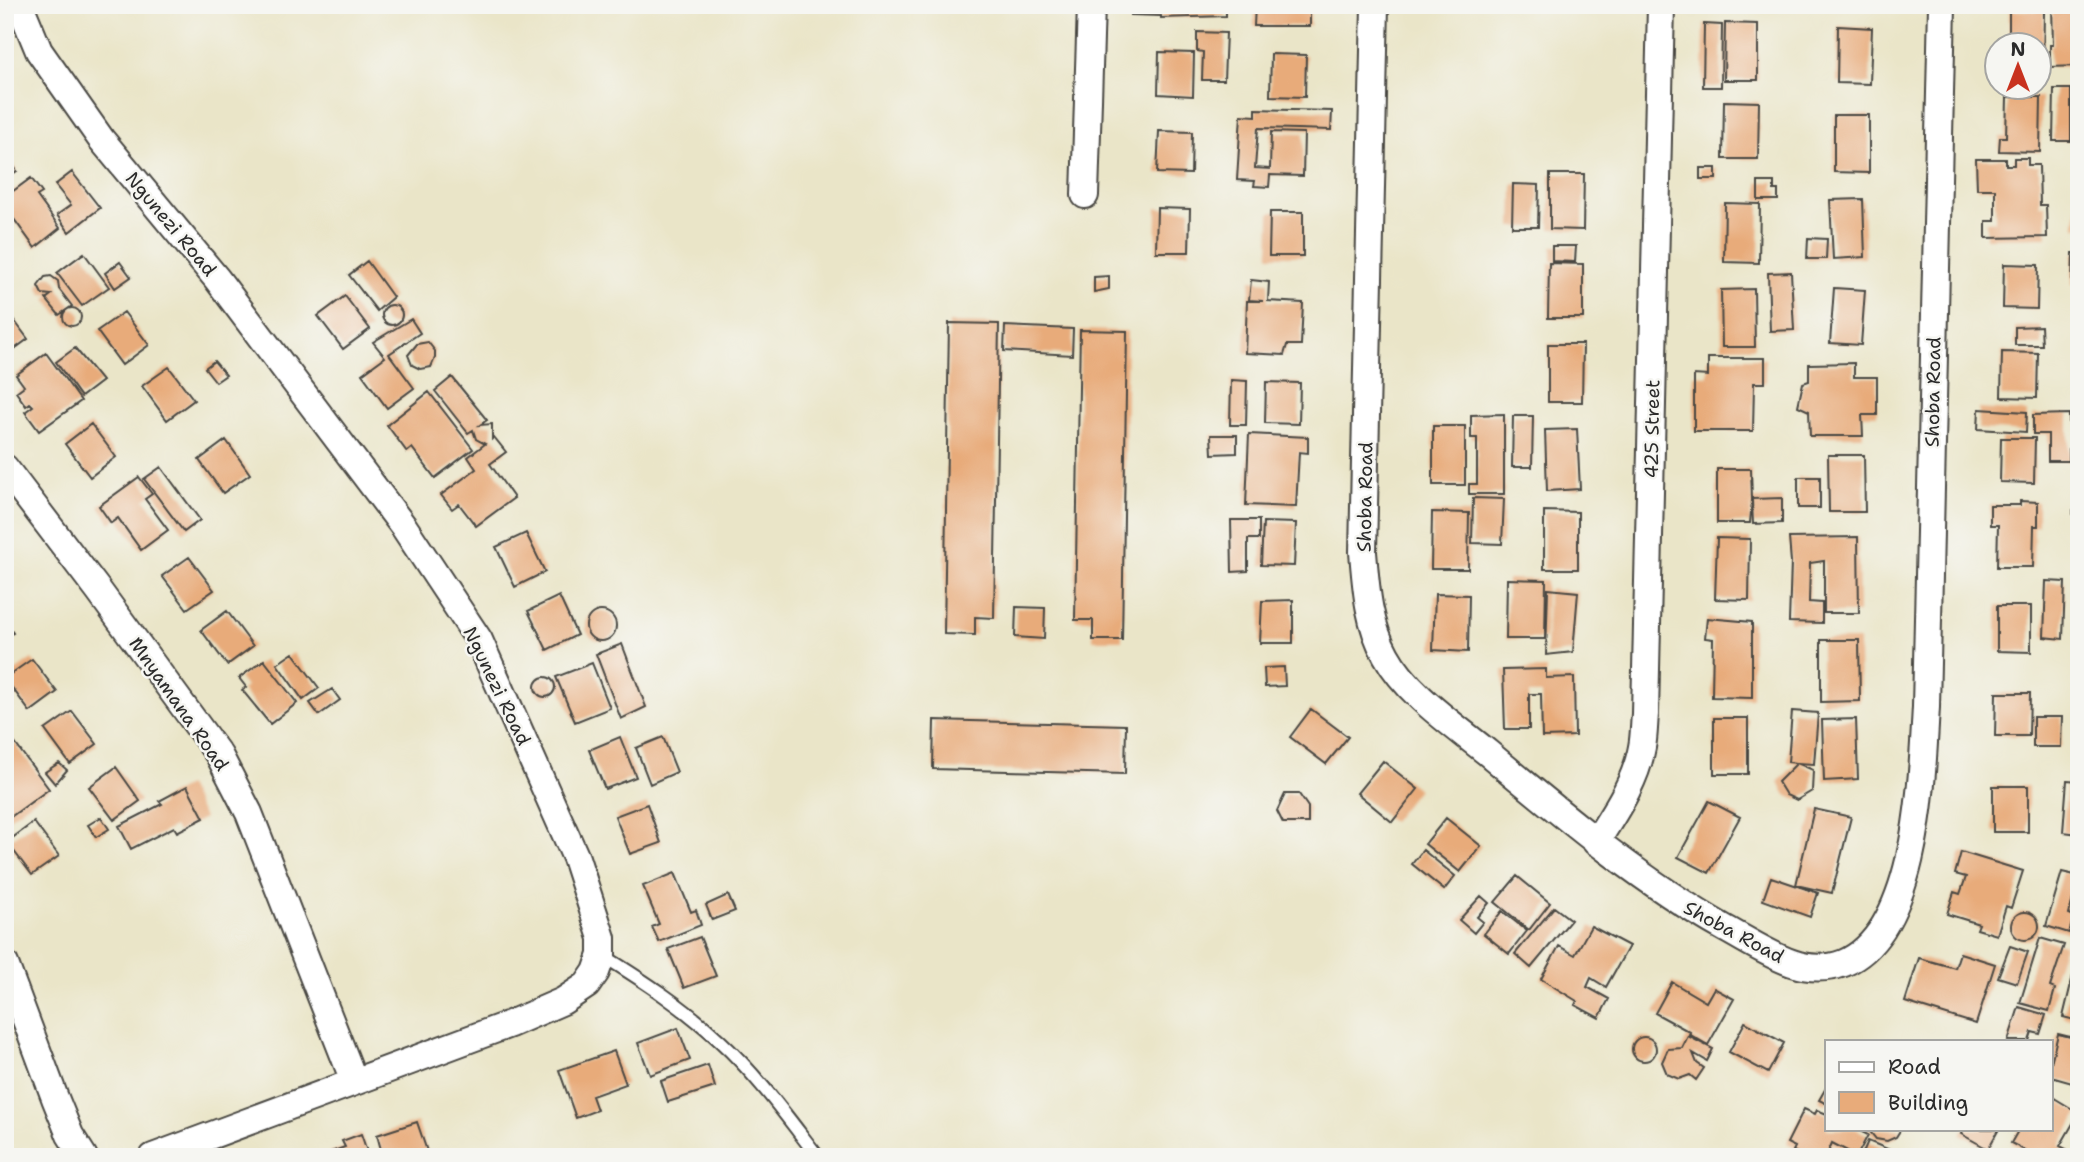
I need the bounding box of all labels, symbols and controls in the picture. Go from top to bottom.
north arrow [1982,32,2052,102]
text: N [2010,37,2026,62]
street label: Ngunezi Road [120,167,222,281]
street label: Shoba Road [1920,337,1946,447]
street label: 425 Street [1639,379,1665,479]
street label: Shoba Road [1352,442,1378,552]
street label: Ngunezi Road [457,622,537,750]
street label: Mnyamana Road [123,632,235,776]
street label: Shoba Road [1679,895,1789,969]
legend [1825,1040,2052,1130]
text: Road [1888,1053,1941,1081]
text: Building [1888,1089,1968,1117]

